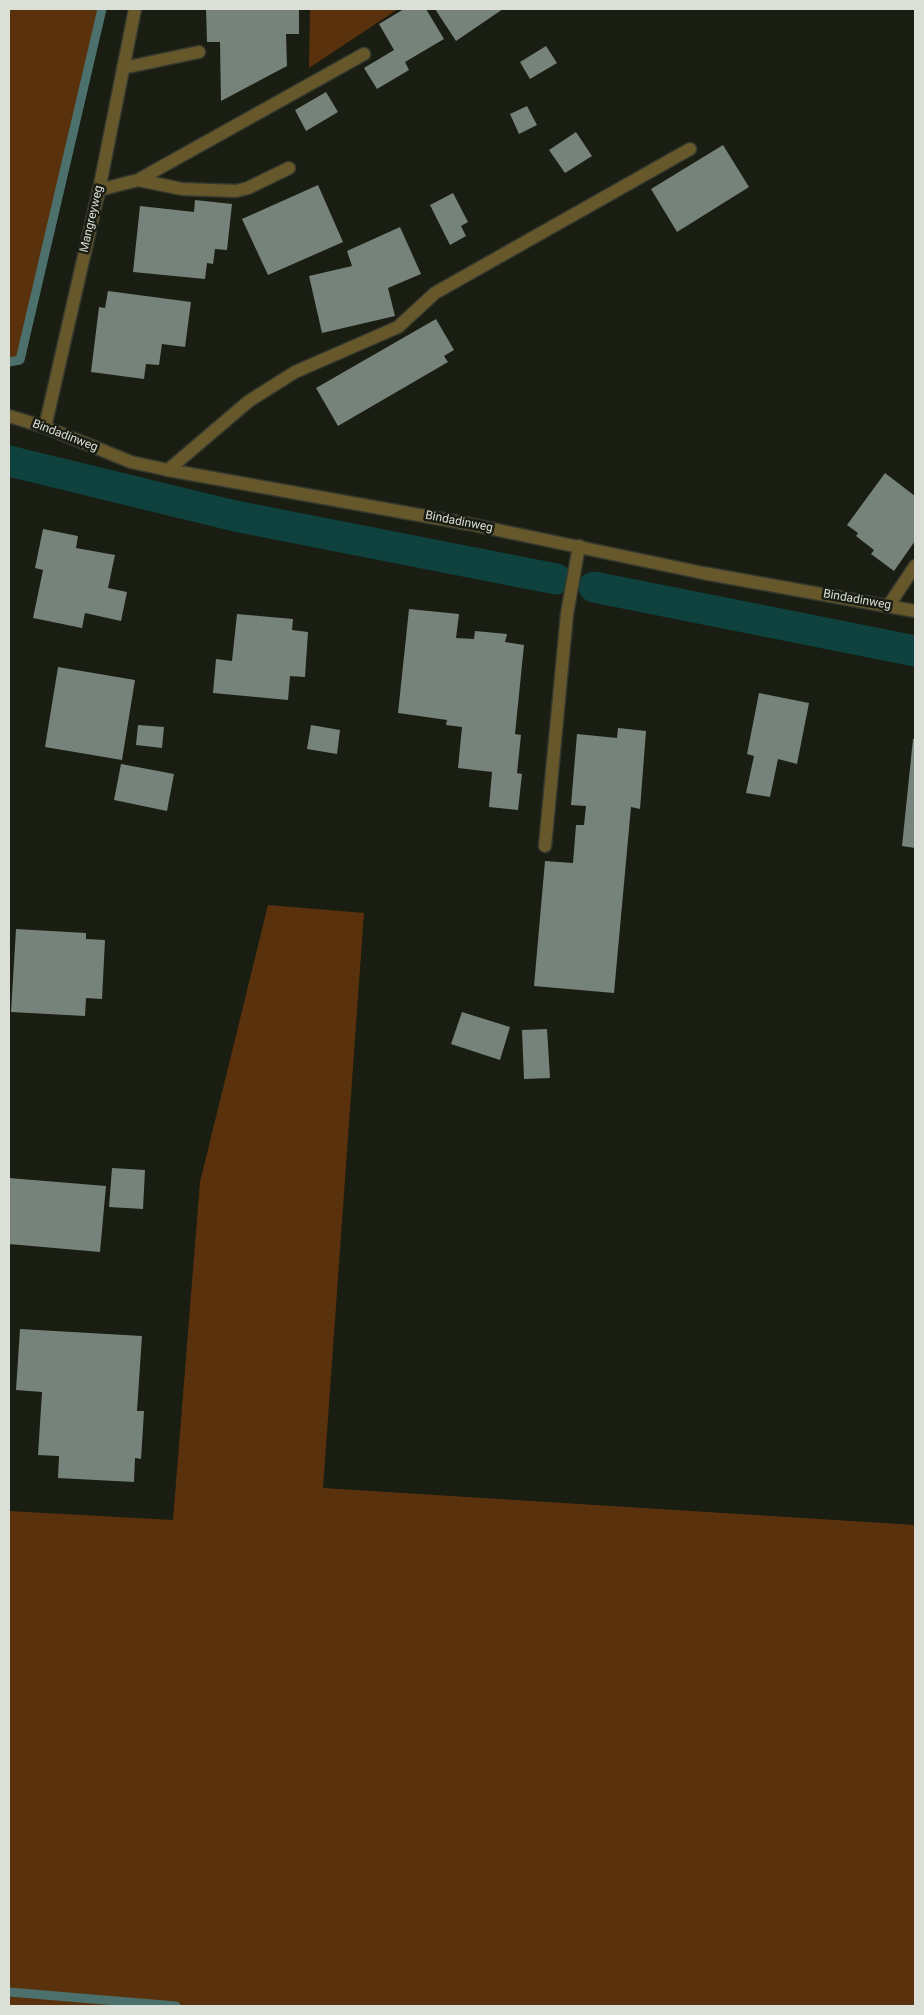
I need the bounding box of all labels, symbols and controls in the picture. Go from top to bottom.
street label: Mangreyweg [77,184,107,254]
street label: Bindadinweg [30,417,100,455]
street label: Bindadinweg [424,508,494,536]
street label: Bindadinweg [822,587,892,613]

